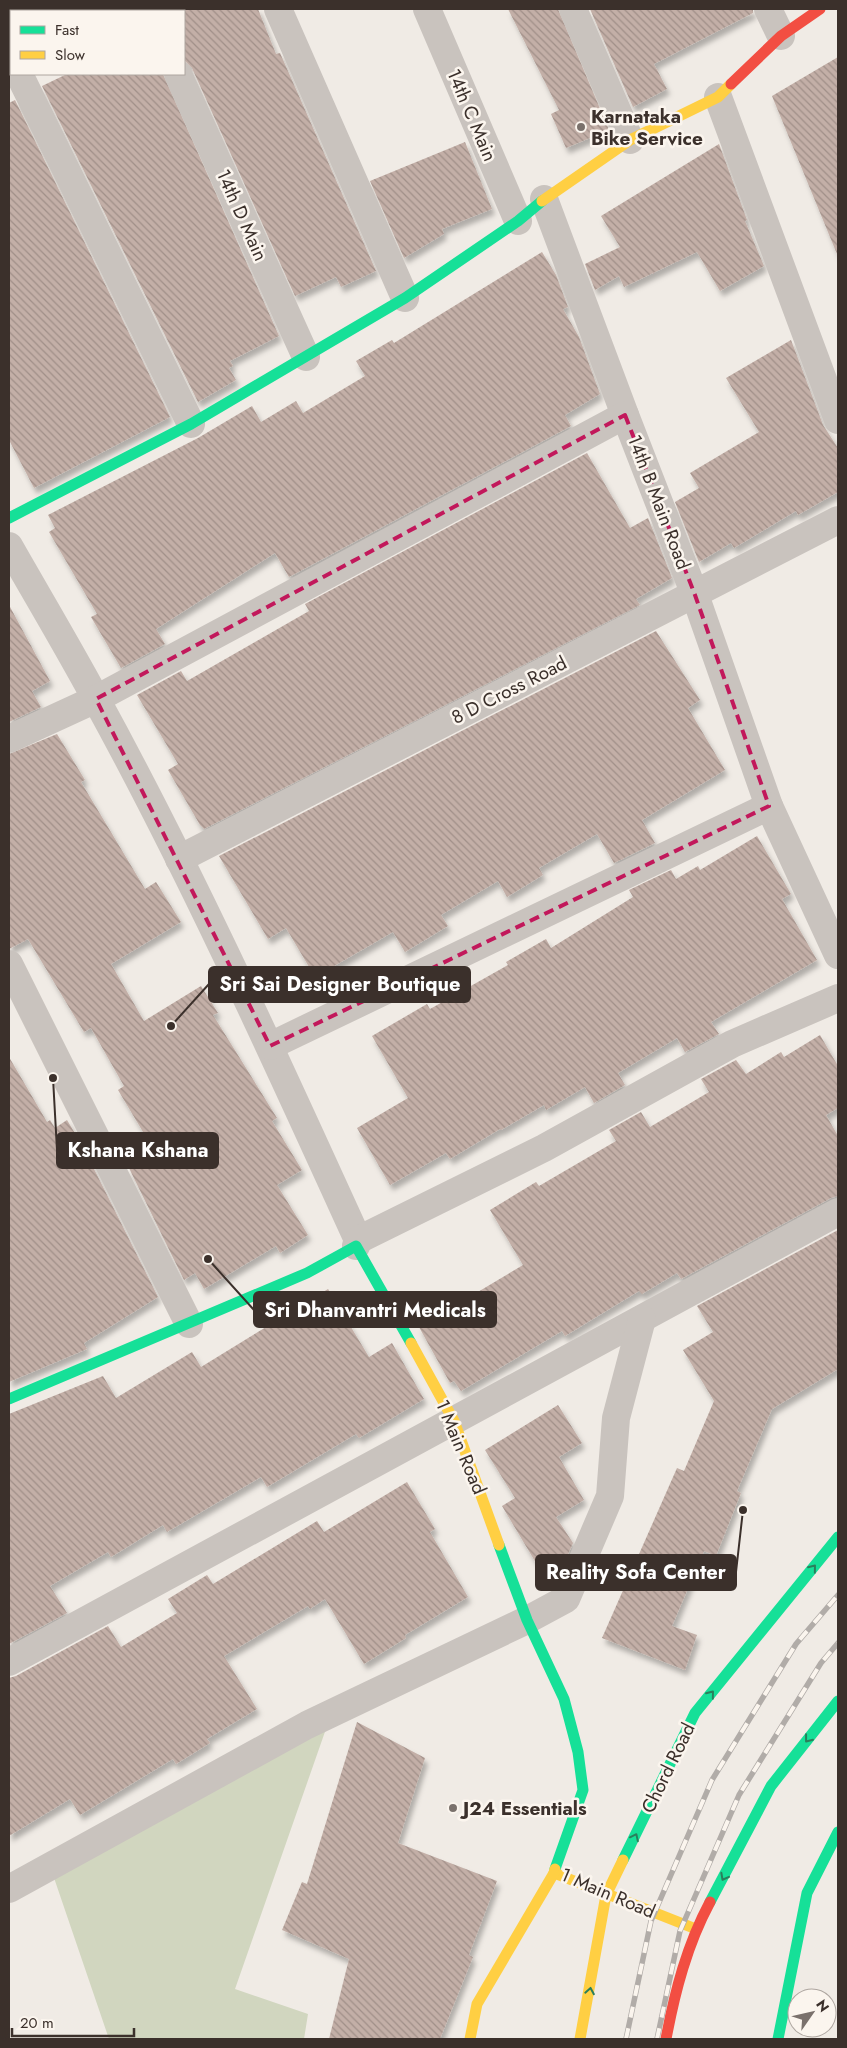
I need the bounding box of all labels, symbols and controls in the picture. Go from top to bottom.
legend [10,10,185,75]
text: Fast [55,19,79,41]
text: Slow [55,44,86,66]
street label: 14th C Main [440,65,504,165]
place label: Karnataka Bike Service [591,103,703,152]
marker: Karnataka Bike Service [575,121,587,133]
street label: 14th D Main [210,165,274,265]
street label: 14th B Main Road [621,431,697,573]
street label: 8 D Cross Road [447,649,571,731]
callout: Sri Sai Designer Boutique [209,967,470,1002]
text: Sri Sai Designer Boutique [220,970,460,999]
callout: Kshana Kshana [57,1133,218,1168]
text: Kshana Kshana [67,1136,209,1165]
callout: Sri Dhanvantri Medicals [254,1292,496,1327]
text: Sri Dhanvantri Medicals [264,1296,486,1325]
street label: 1 Main Road [429,1396,493,1498]
callout: Reality Sofa Center [536,1555,736,1590]
text: Reality Sofa Center [546,1558,727,1587]
one-way arrow [808,1565,816,1574]
one-way arrow [705,1691,713,1700]
street label: Chord Road [635,1718,701,1818]
one-way arrow [806,1733,814,1742]
place label: J24 Essentials [459,1795,587,1822]
marker: J24 Essentials [447,1802,459,1814]
one-way arrow [629,1833,639,1842]
street label: 1 Main Road [557,1861,659,1925]
one-way arrow [720,1872,730,1881]
one-way arrow [584,1987,594,1996]
north arrow [787,1988,837,2038]
text: N [811,1996,834,2016]
scale bar [12,2006,135,2038]
text: 20 m [20,2012,54,2034]

